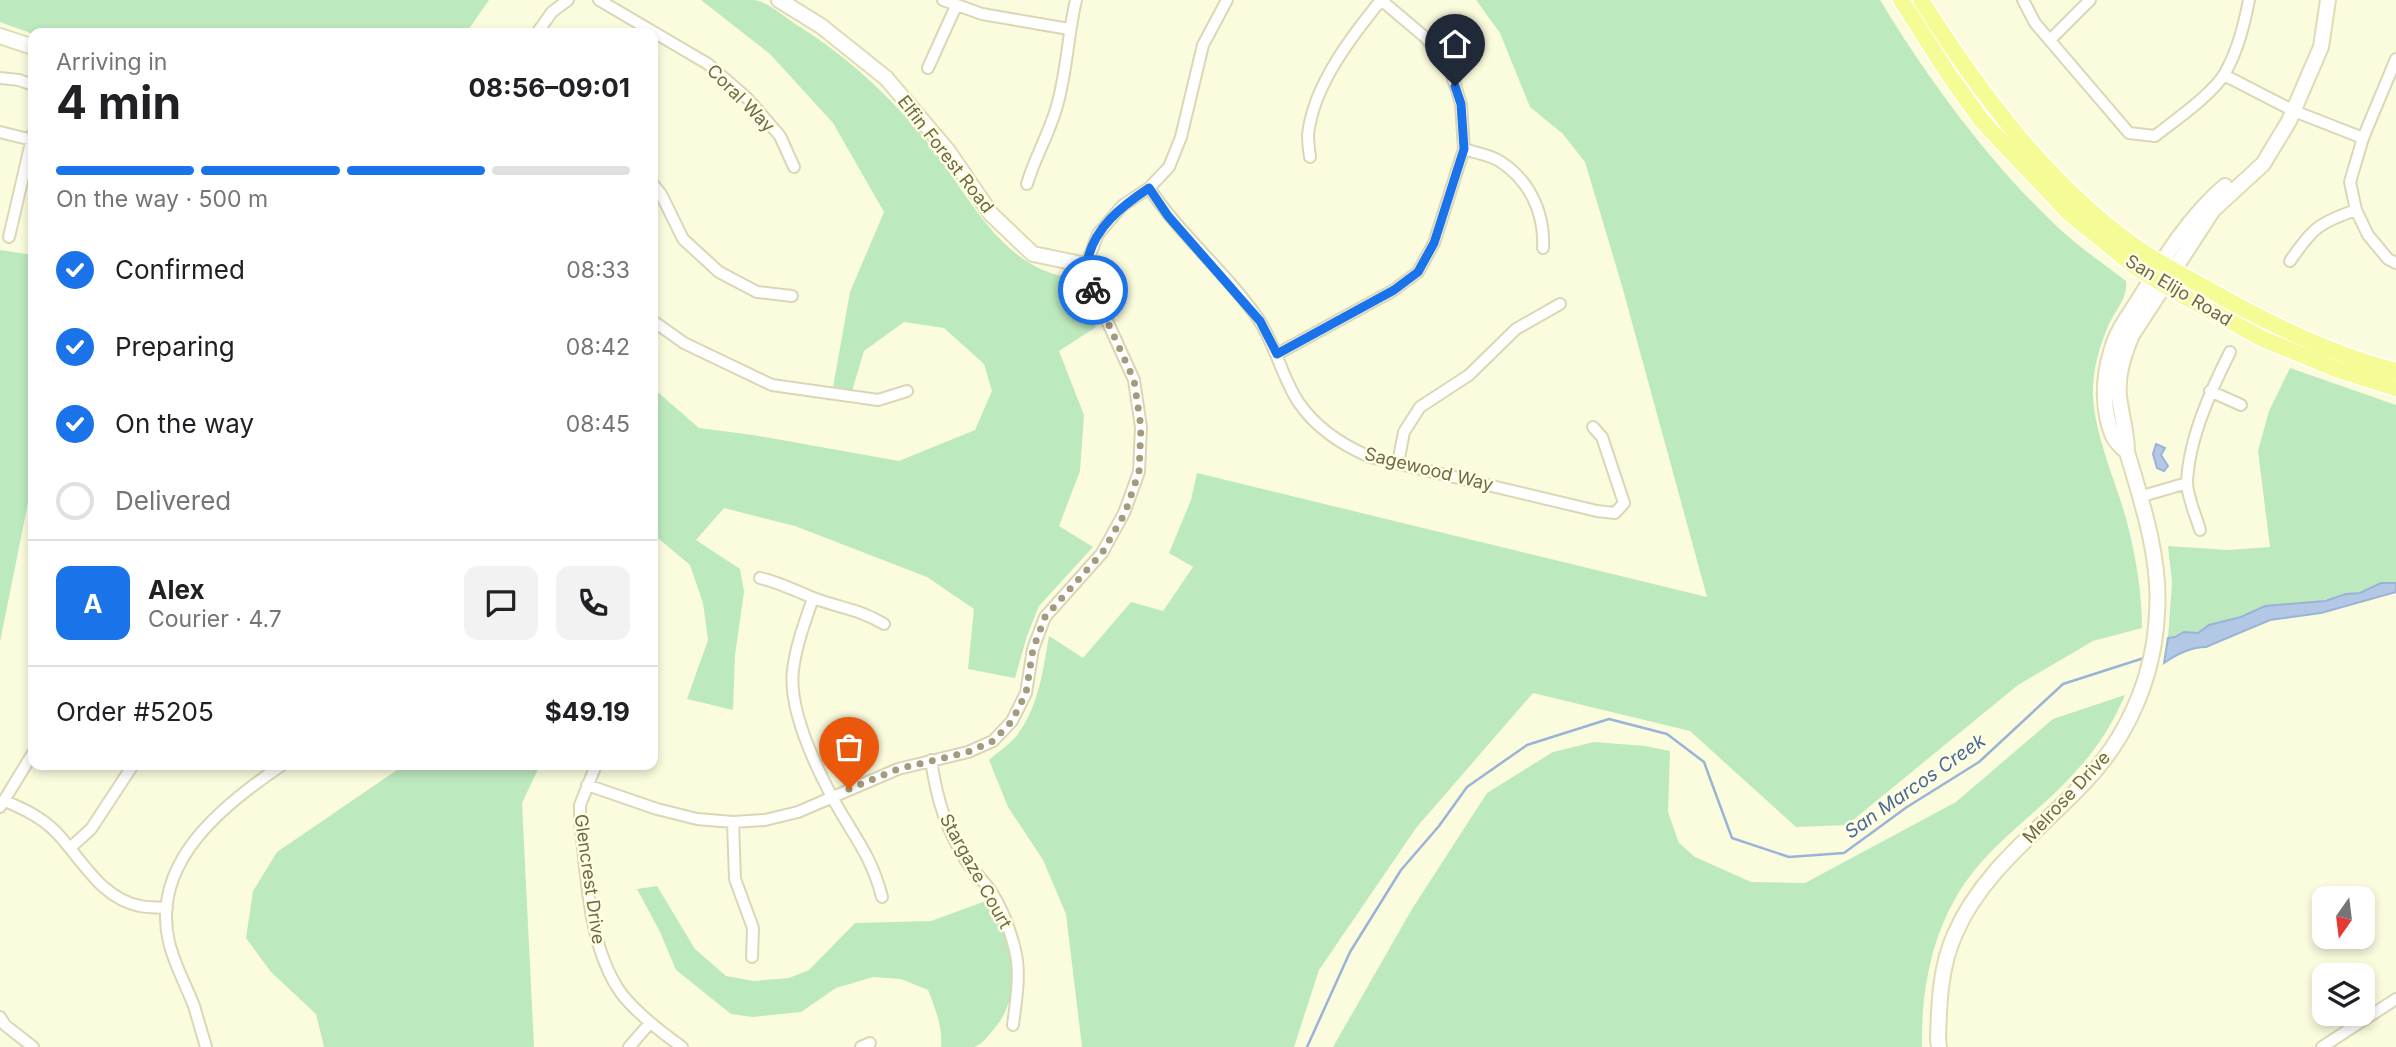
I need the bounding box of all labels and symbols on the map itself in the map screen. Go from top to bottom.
pin [1425,14,1485,86]
street label: Coral Way [703,60,779,136]
street label: Elfin Forest Road [894,91,998,217]
street label: San Elijo Road [2122,250,2236,330]
courier [1058,255,1128,325]
street label: Sagewood Way [1363,443,1495,495]
pin [819,717,879,789]
water label: San Marcos Creek [1840,728,1990,843]
street label: Melrose Drive [2018,747,2114,847]
street label: Stargaze Court [936,810,1016,932]
street label: Glencrest Drive [570,813,610,945]
north arrow [2312,886,2375,948]

